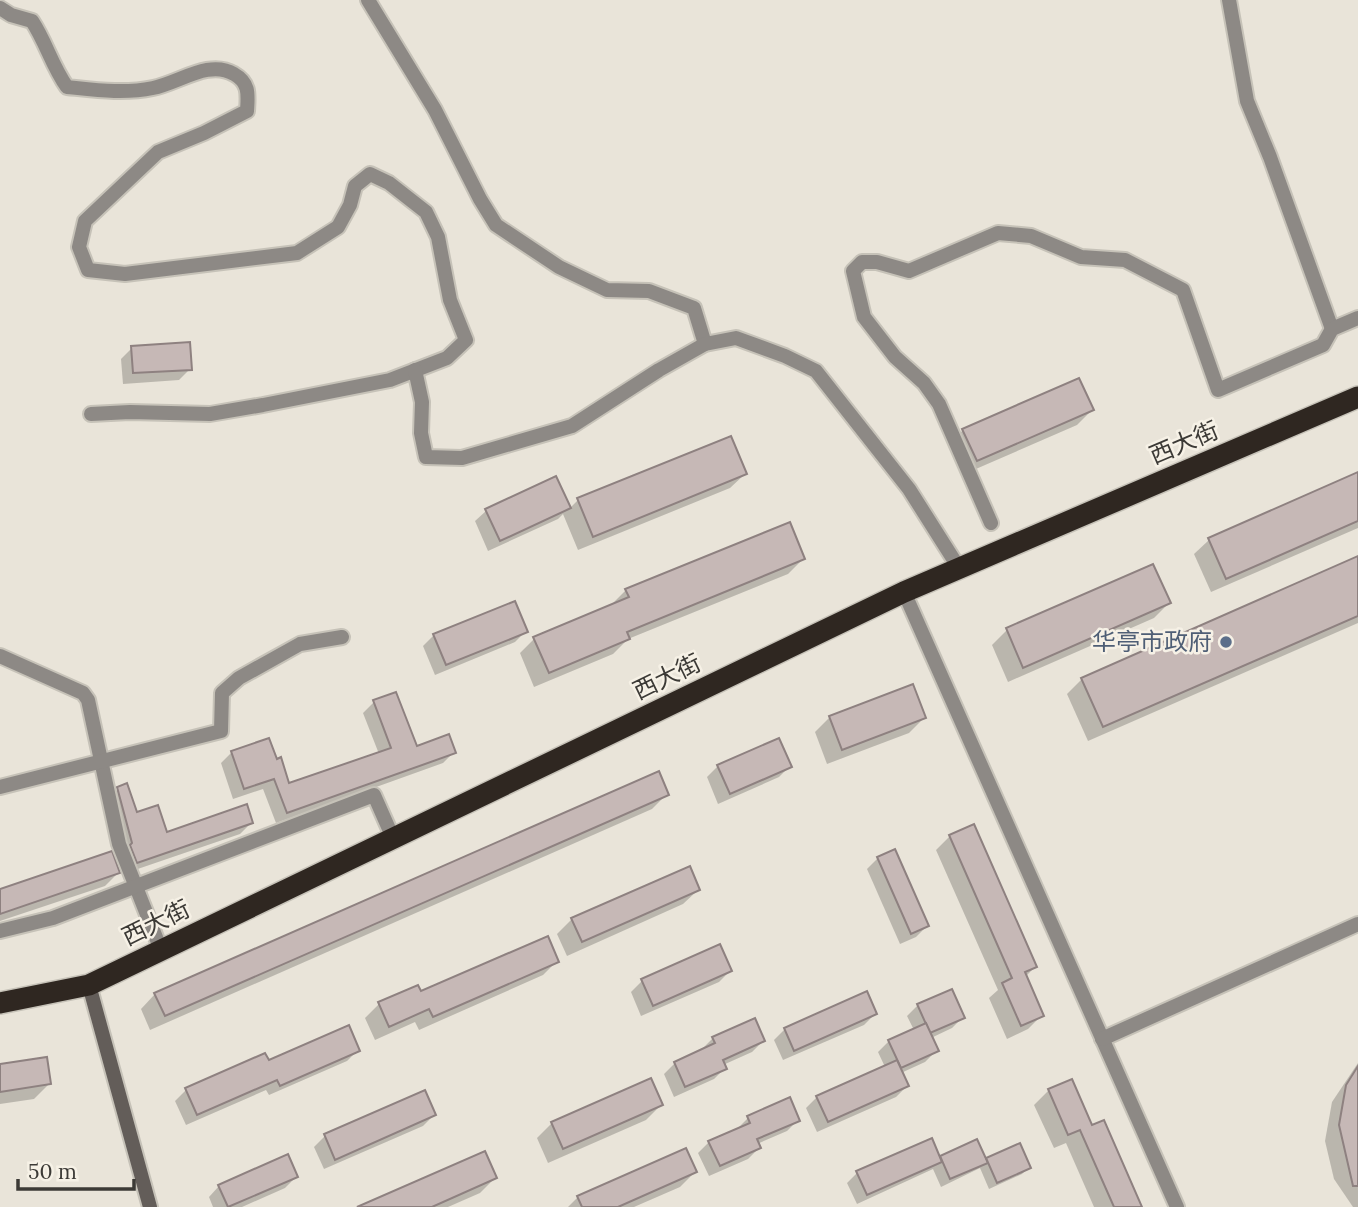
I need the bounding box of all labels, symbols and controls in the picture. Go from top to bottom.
street label: 西大街 [1145,414,1223,471]
place label: 华亭市政府 [1092,626,1212,657]
marker: 华亭市政府 [1218,634,1234,650]
street label: 西大街 [628,647,706,706]
street label: 西大街 [117,893,195,952]
scale bar [18,1148,133,1192]
text: 50 m [28,1158,77,1185]

